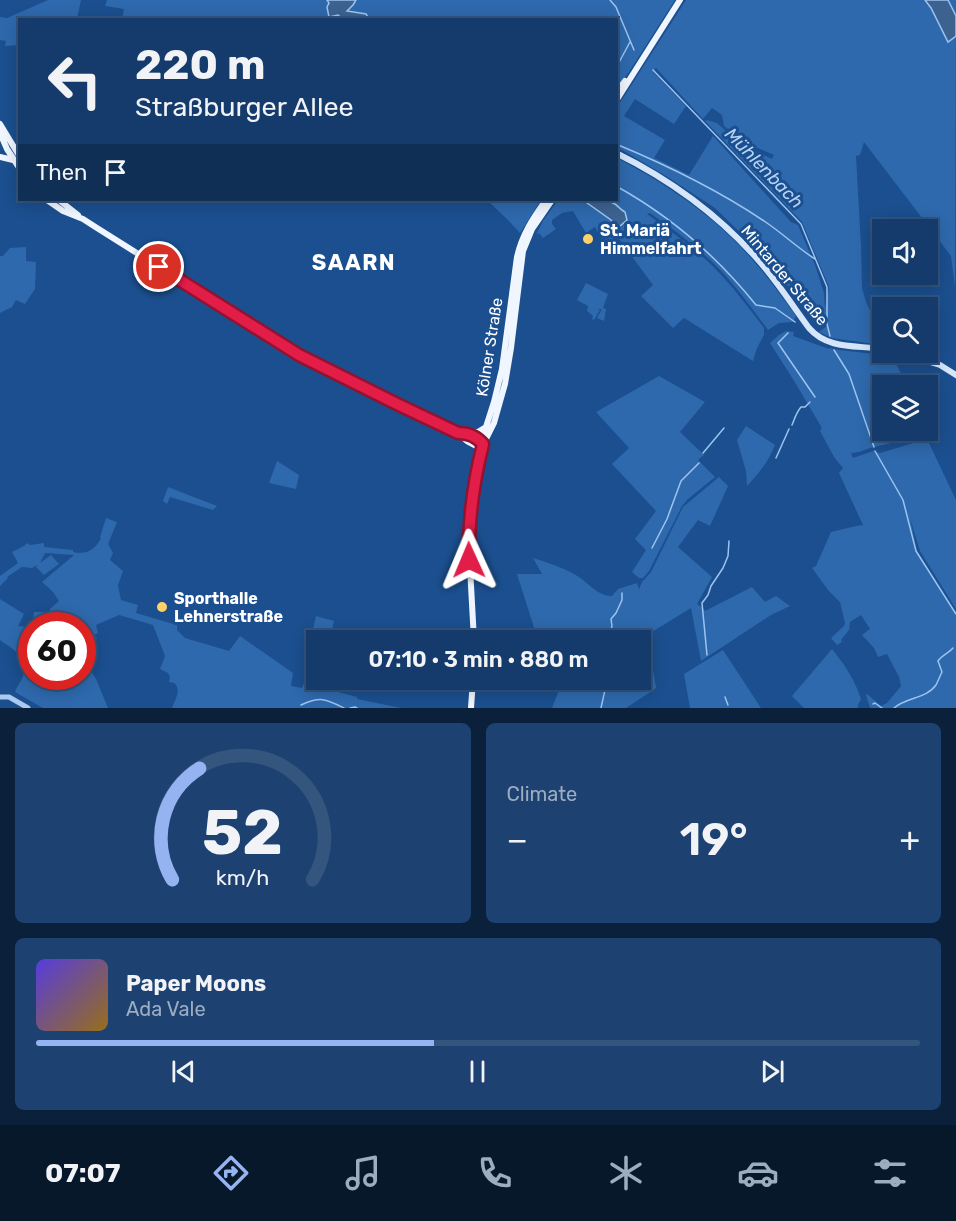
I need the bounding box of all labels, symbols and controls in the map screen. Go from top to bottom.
text: 220 m [135,40,266,90]
icon: left [36,42,114,120]
text: Straßburger Allee [135,91,354,123]
water label: Mühlenbach [720,123,808,213]
icon: arrive [99,156,132,189]
text: Then [36,159,87,186]
map controls [872,219,938,441]
button: sound [872,219,938,285]
place label: St. Mariä Himmelfahrt [600,221,702,258]
street label: Mintarder Straße [737,221,832,329]
marker: St. Mariä Himmelfahrt [581,232,595,246]
pin [133,241,184,292]
district label: SAARN [312,249,396,276]
icon: arrive [142,250,175,283]
street label: Kölner Straße [472,296,507,398]
button: search [872,297,938,363]
button: layers [872,375,938,441]
position arrow [437,528,501,592]
place label: Sporthalle Lehnerstraße [174,589,283,626]
marker: Sporthalle Lehnerstraße [155,600,169,614]
speed limit sign: 60 [18,612,96,690]
text: 07:10 · 3 min · 880 m [368,646,589,673]
text: Climate [507,782,577,806]
text: 52 [202,796,283,870]
text: 19° [680,813,748,866]
text: − [507,820,528,859]
text: + [899,820,920,859]
text: km/h [216,865,270,890]
text: Paper Moons [126,970,266,997]
text: Ada Vale [126,997,206,1021]
icon: previous [167,1055,200,1088]
icon: pause [461,1055,494,1088]
icon: next [756,1055,789,1088]
icon: directions [210,1152,252,1194]
icon: music [342,1152,384,1194]
icon: phone [474,1152,516,1194]
icon: climate [605,1152,647,1194]
icon: car [737,1152,779,1194]
icon: filters [869,1152,911,1194]
text: 07:07 [45,1157,120,1189]

